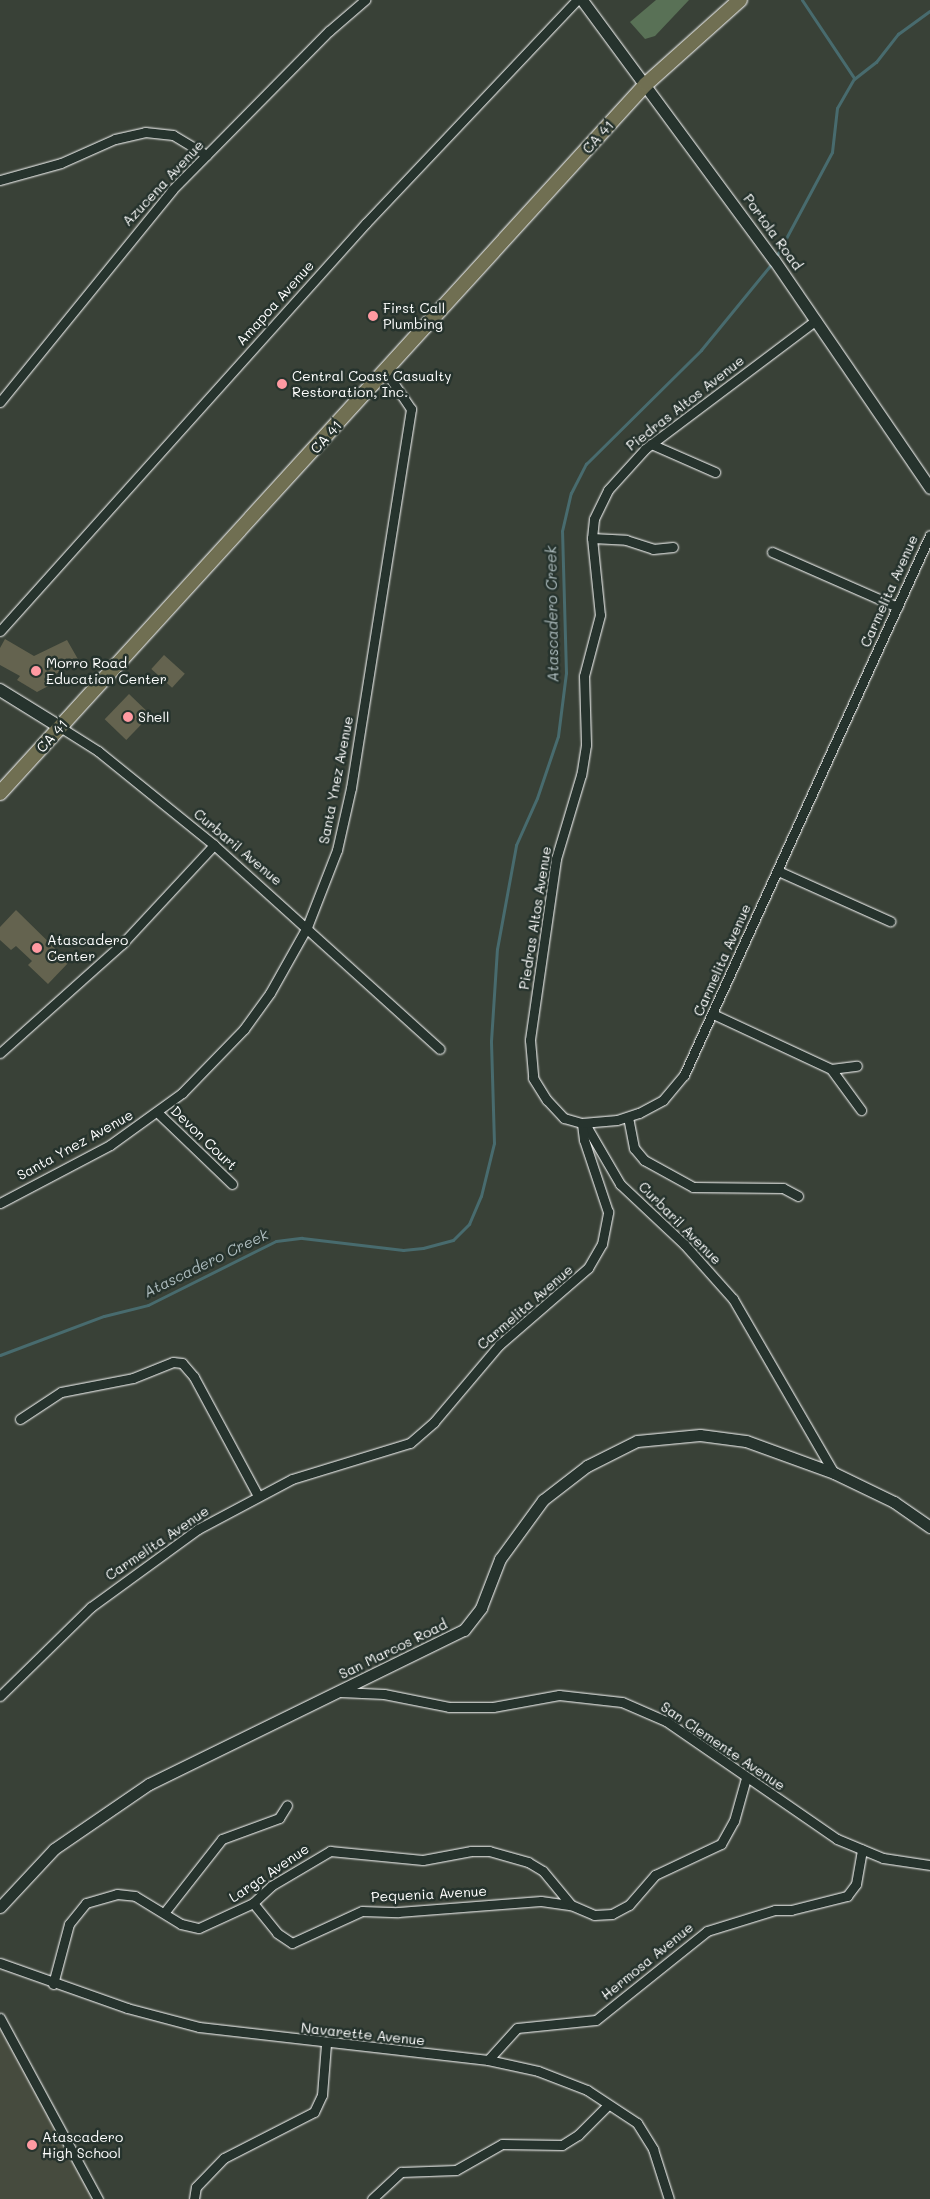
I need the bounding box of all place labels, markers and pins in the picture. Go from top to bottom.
place label: First Call Plumbing [383,300,445,332]
marker: First Call Plumbing [367,310,379,322]
place label: Central Coast Casualty Restoration, Inc. [292,368,452,401]
marker: Central Coast Casualty Restoration, Inc. [276,378,288,390]
place label: Morro Road Education Center [46,655,167,688]
marker: Morro Road Education Center [30,665,42,677]
place label: Shell [138,709,169,725]
marker: Shell [122,711,134,723]
place label: Atascadero Center [47,932,128,964]
marker: Atascadero Center [31,942,43,954]
place label: Atascadero High School [42,2129,123,2162]
marker: Atascadero High School [26,2139,38,2151]

